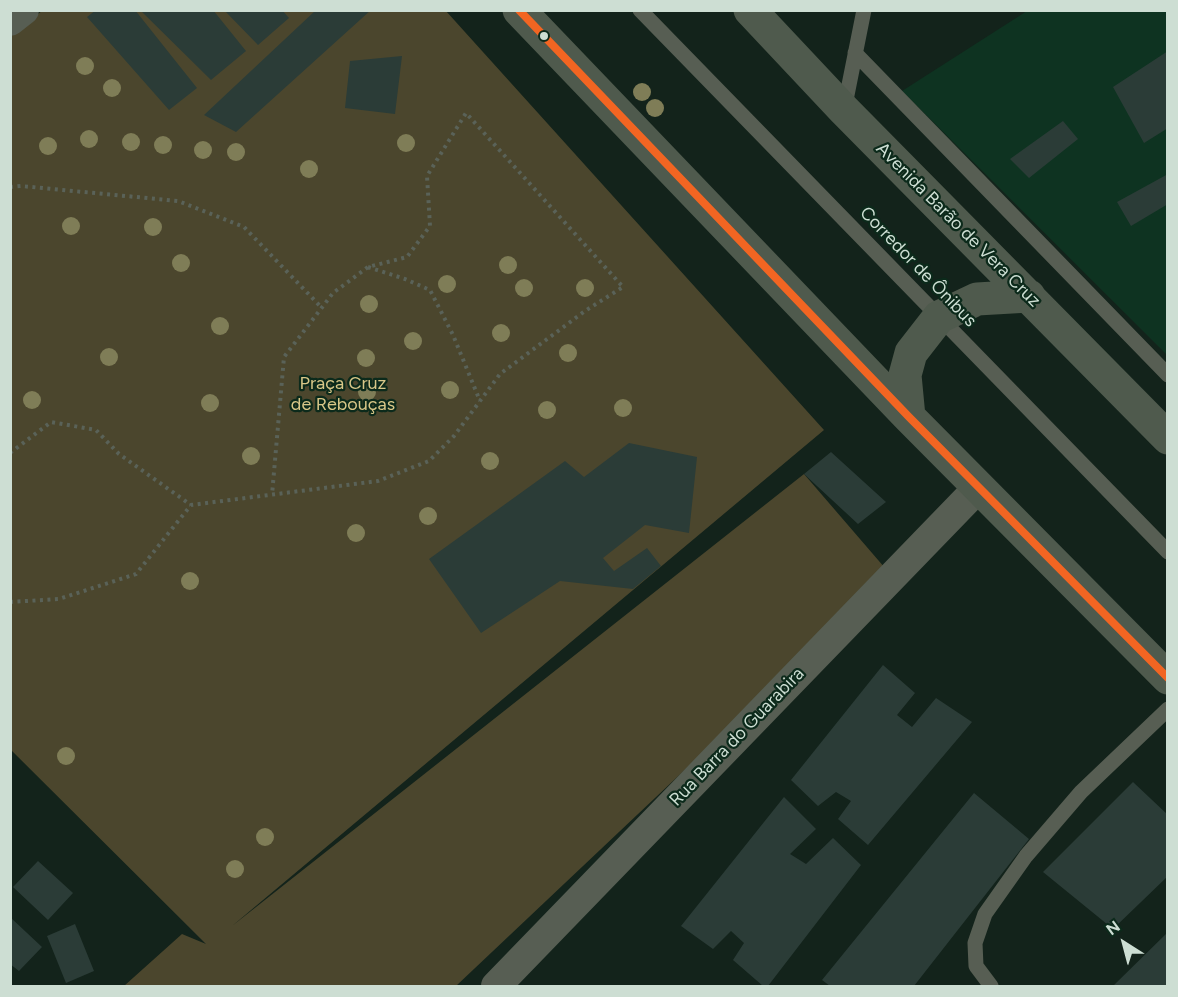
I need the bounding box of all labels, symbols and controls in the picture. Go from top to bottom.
unlabelled marker [538,30,550,42]
street label: Avenida Barão de Vera Cruz [871,138,1045,312]
street label: Corredor de Ônibus [855,202,981,332]
park label: Praça Cruz de Rebouças [291,373,395,416]
street label: Rua Barra do Guarabira [665,663,809,811]
north arrow [1094,913,1154,973]
text: N [1103,917,1124,939]

